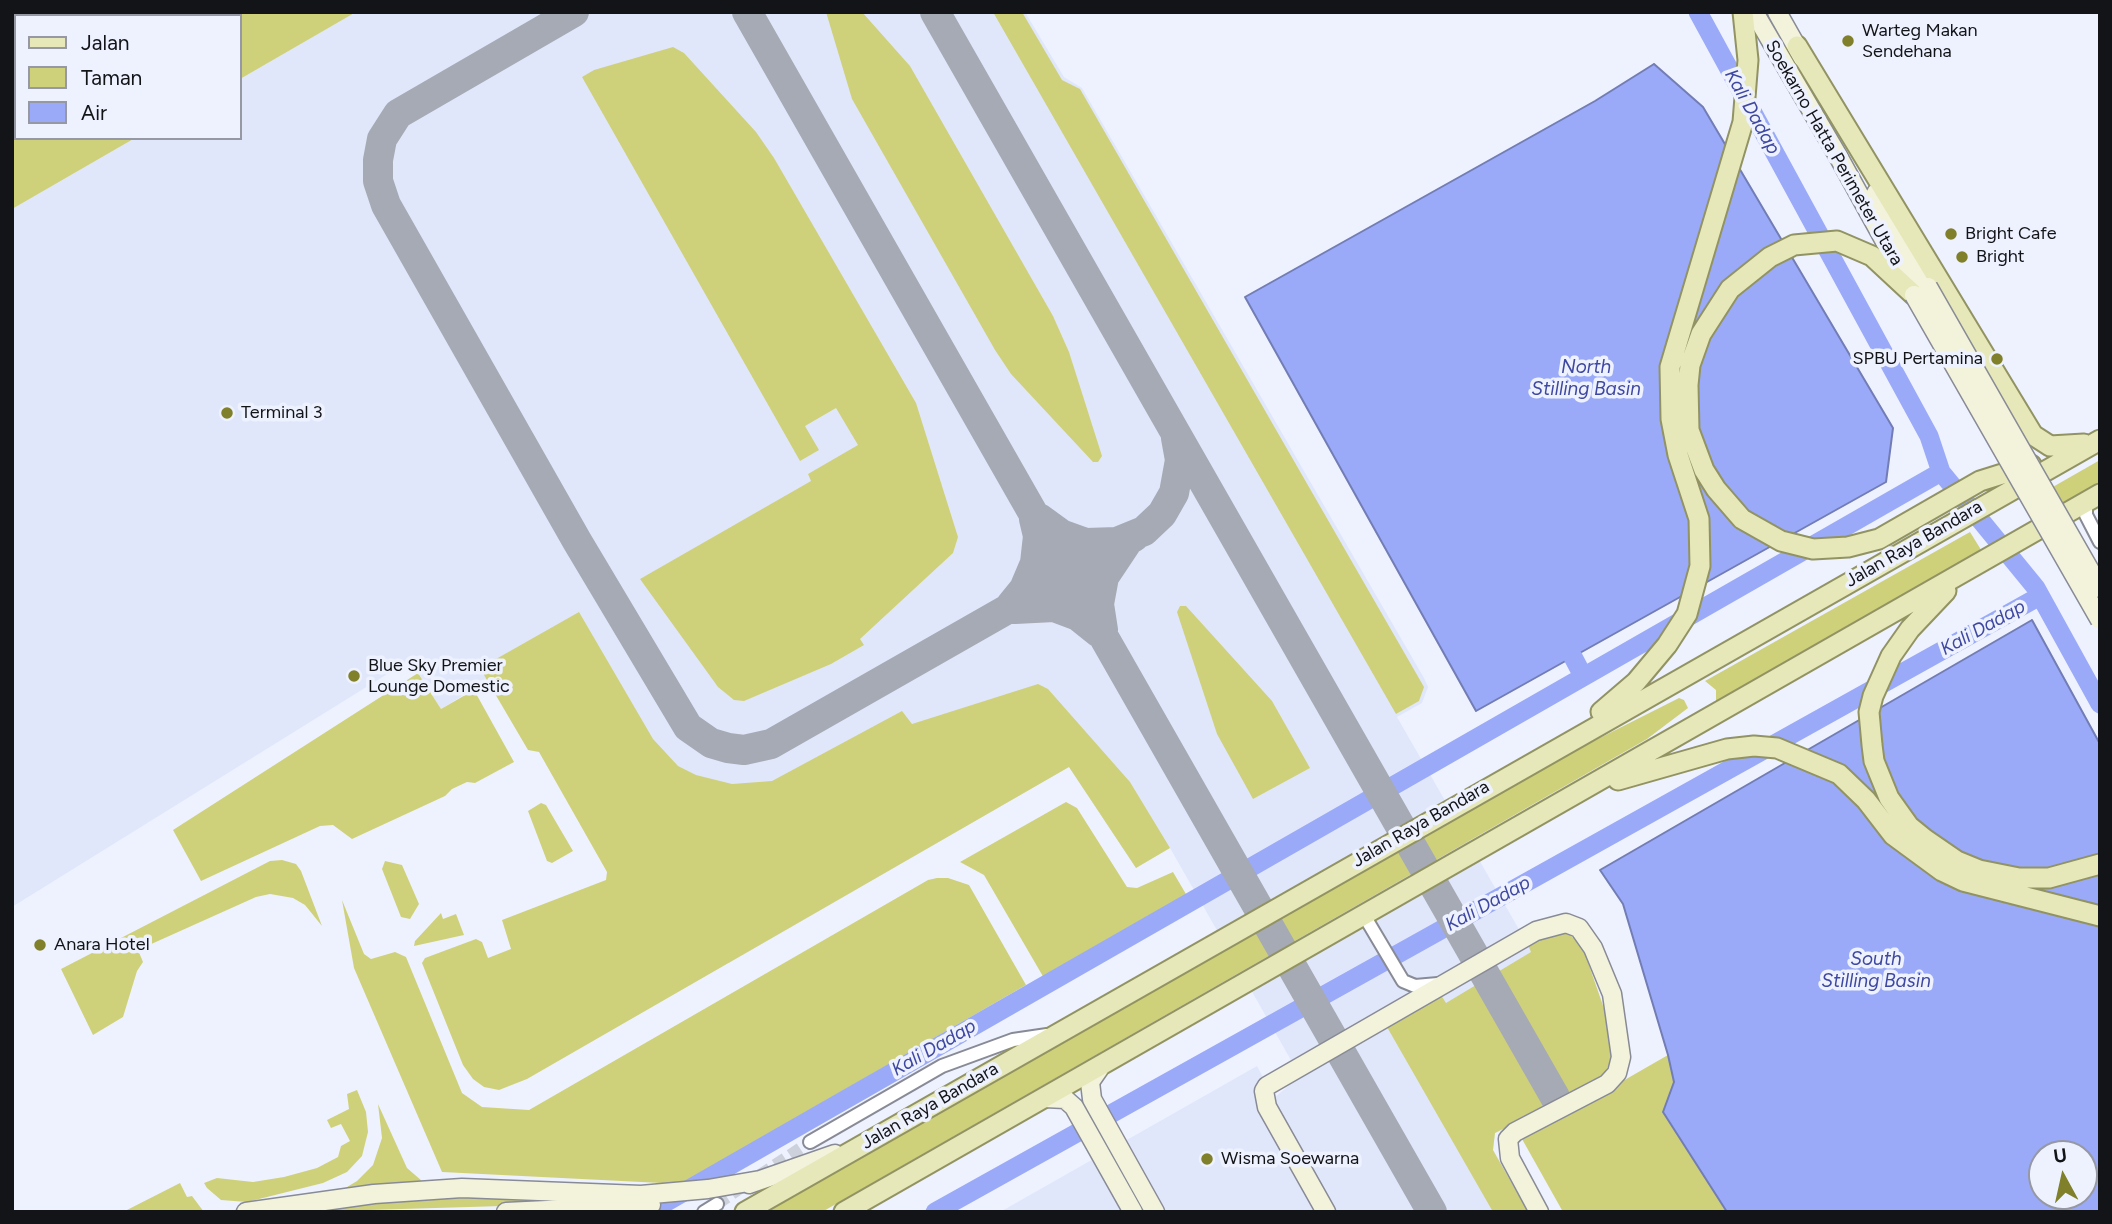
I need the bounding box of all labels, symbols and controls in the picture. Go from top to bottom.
legend [14,14,242,140]
place label: Warteg Makan Sendehana [1862,20,1978,62]
text: Jalan [81,30,130,55]
marker: Warteg Makan Sendehana [1840,33,1856,49]
street label: Soekarno Hatta Perimeter Utara [1761,37,1907,269]
text: Taman [81,65,142,90]
water label: Kali Dadap [1719,65,1785,159]
text: Air [81,100,107,125]
place label: Bright Cafe [1965,223,2057,245]
marker: Bright Cafe [1943,226,1959,242]
place label: Bright [1976,246,2025,268]
marker: Bright [1954,249,1970,265]
place label: SPBU Pertamina [1853,348,1983,370]
marker: SPBU Pertamina [1989,351,2005,367]
water label: North Stilling Basin [1531,356,1641,400]
place label: Terminal 3 [241,402,323,424]
marker: Terminal 3 [219,405,235,421]
street label: Jalan Raya Bandara [1842,496,1986,592]
water label: Kali Dadap [1936,595,2030,661]
place label: Blue Sky Premier Lounge Domestic [368,655,510,698]
marker: Blue Sky Premier Lounge Domestic [346,668,362,684]
street label: Jalan Raya Bandara [1349,776,1493,872]
water label: Kali Dadap [1441,871,1535,937]
place label: Anara Hotel [54,934,150,956]
marker: Anara Hotel [32,937,48,953]
water label: South Stilling Basin [1821,948,1931,992]
water label: Kali Dadap [888,1015,980,1081]
street label: Jalan Raya Bandara [858,1058,1002,1154]
north arrow [2028,1140,2098,1210]
text: U [2052,1143,2069,1168]
place label: Wisma Soewarna [1221,1148,1359,1170]
marker: Wisma Soewarna [1199,1151,1215,1167]

